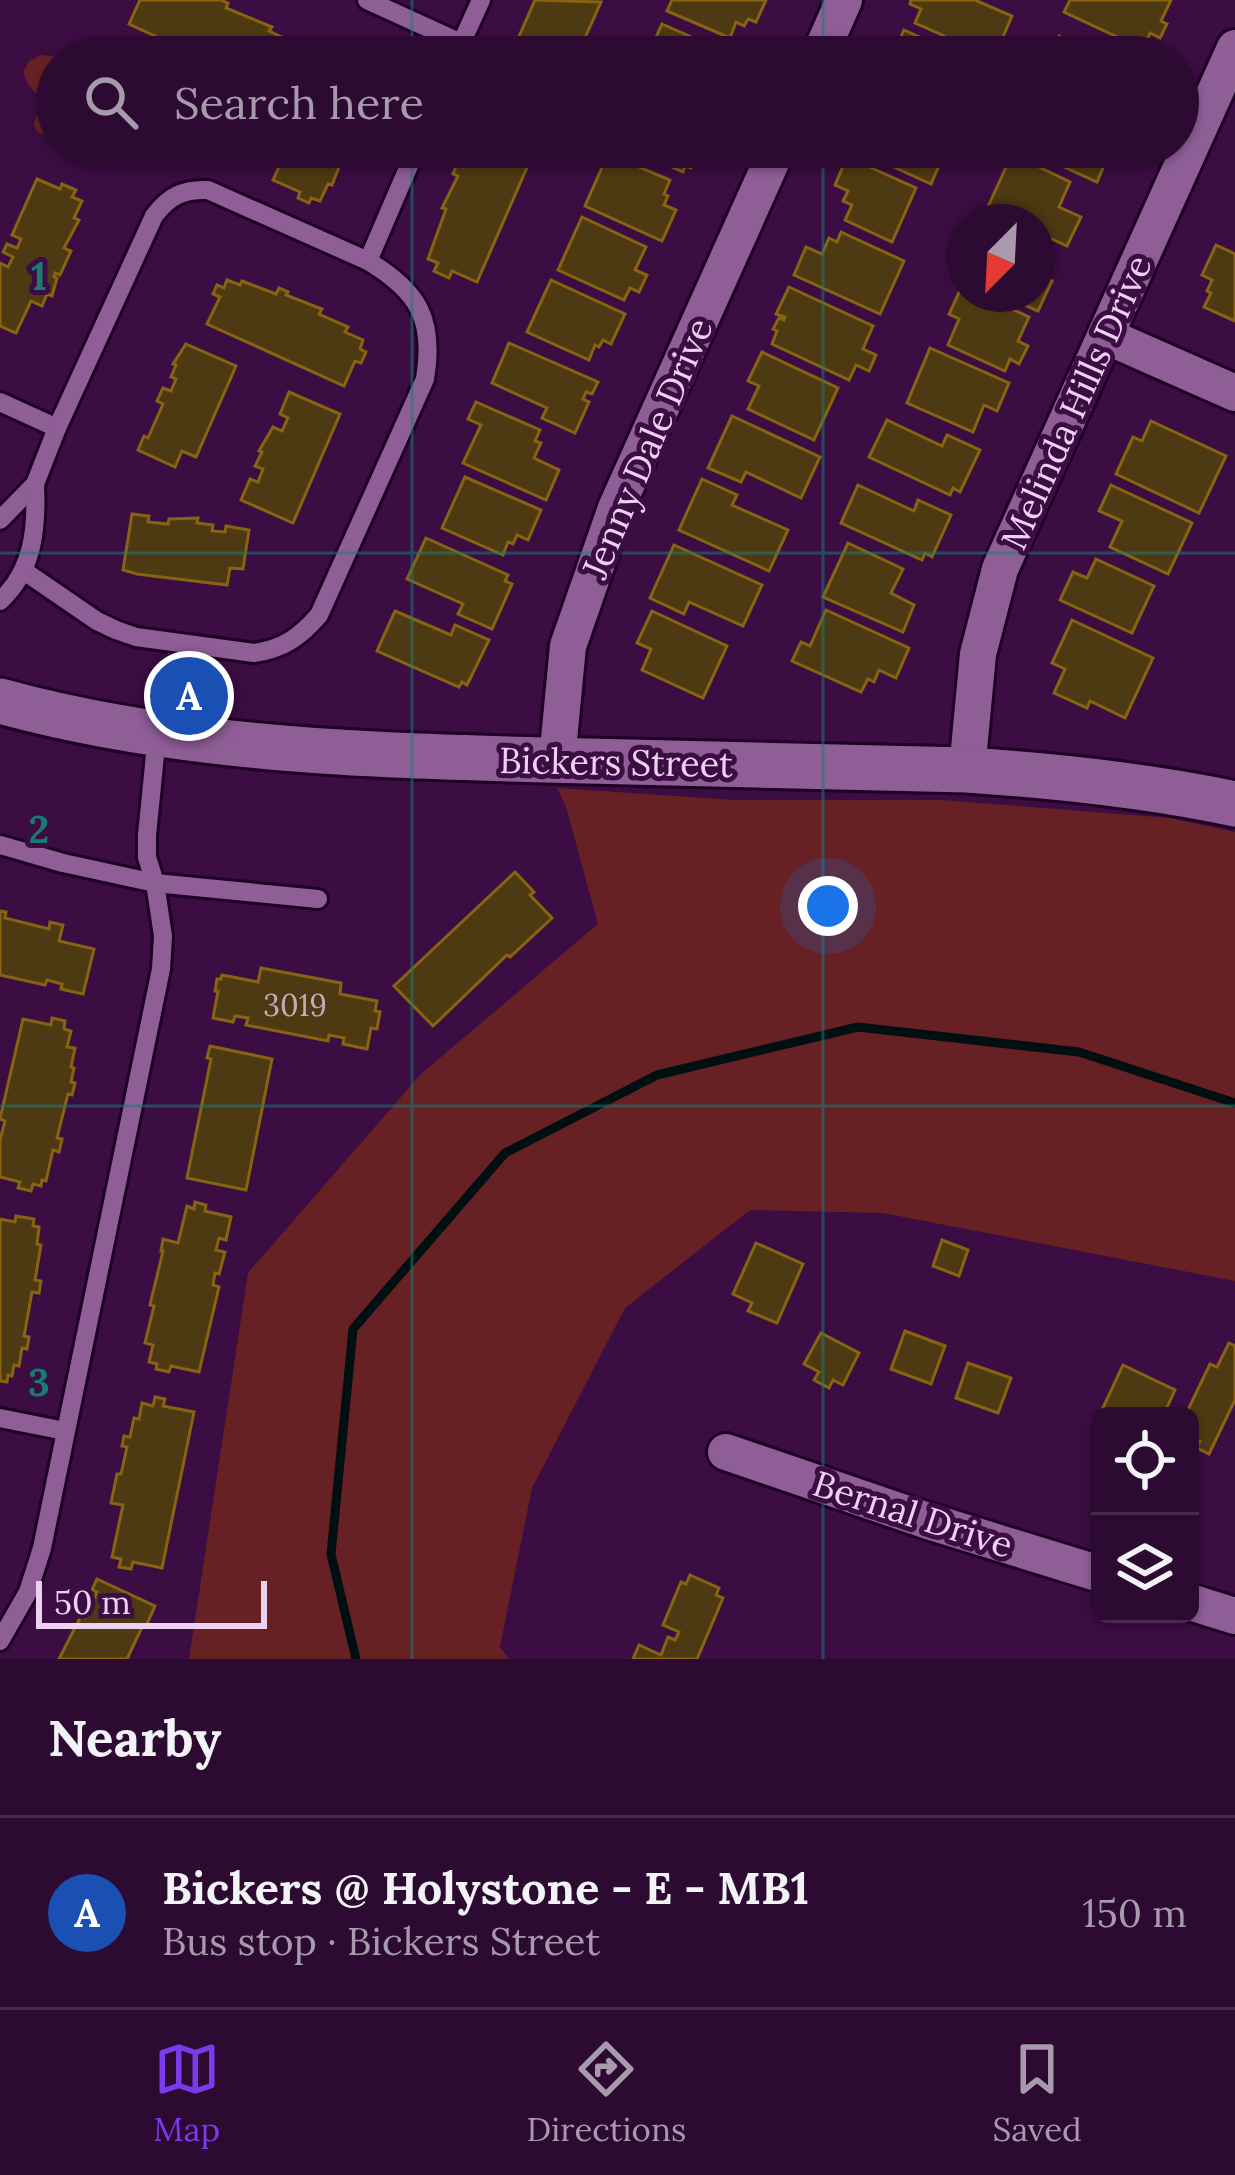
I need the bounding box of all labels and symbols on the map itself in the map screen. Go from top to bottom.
north arrow [947,204,1055,312]
street label: Melinda Hills Drive [990,248,1162,556]
text: 1 [31,251,47,301]
street label: Jenny Dale Drive [571,311,723,586]
pin: A [150,651,228,741]
street label: Bickers Street [499,737,733,787]
text: 2 [29,804,49,854]
your location [798,876,858,936]
house number: 3019 [263,986,327,1024]
text: 3 [28,1357,50,1407]
street label: Bernal Drive [807,1460,1019,1568]
scale bar [36,1575,267,1628]

